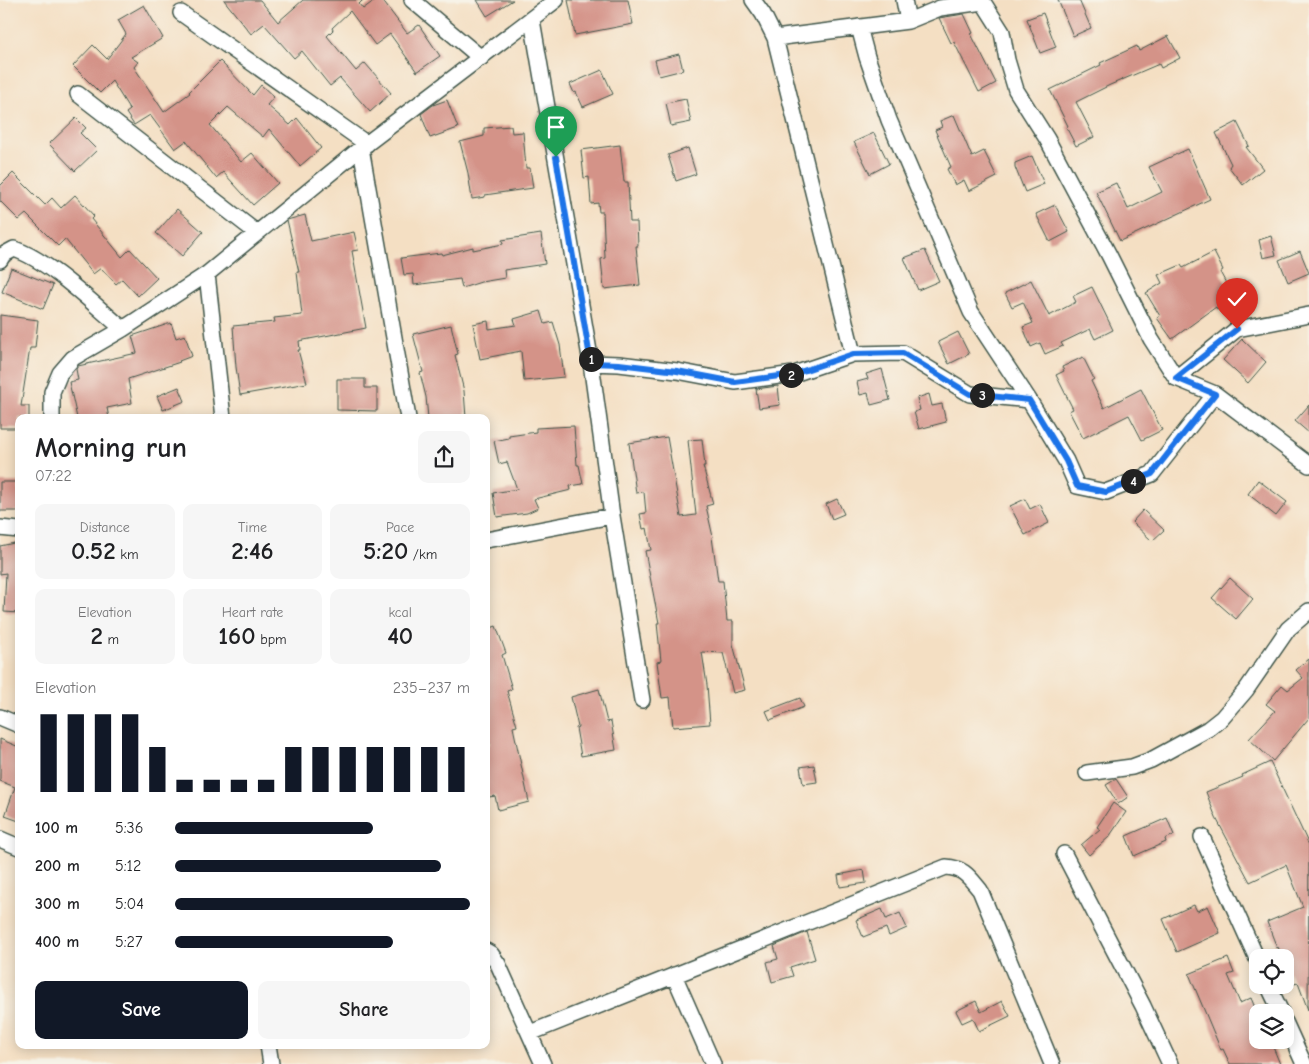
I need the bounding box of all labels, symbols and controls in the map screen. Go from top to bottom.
pin [535,106,577,157]
icon: arrive [542,113,570,141]
pin [1216,278,1258,329]
icon: check [1223,285,1251,313]
pin: 1 [578,346,604,372]
text: 1 [589,351,594,368]
pin: 2 [778,362,804,388]
text: 2 [788,367,795,384]
pin: 3 [970,382,994,408]
text: 3 [979,387,986,404]
button: share [418,431,470,483]
text: Morning run [35,432,187,464]
text: 07:22 [35,467,72,485]
pin: 4 [1120,468,1146,494]
text: 4 [1130,473,1137,490]
text: Distance [80,519,130,536]
text: Time [238,519,267,536]
text: Pace [386,519,414,536]
text: 0.52 [71,536,116,565]
text: 2:46 [231,536,274,565]
text: 5:20 [363,536,408,565]
text: km [116,546,139,563]
text: /km [408,546,437,563]
text: Elevation [78,604,132,621]
text: Heart rate [222,604,283,621]
text: kcal [388,604,412,621]
text: 2 [90,621,103,650]
text: 160 [218,621,256,650]
text: 40 [387,621,413,650]
text: m [103,631,119,648]
text: bpm [256,631,287,648]
text: Elevation [35,679,96,697]
text: 235–237 m [393,679,470,697]
text: 100 m [35,819,78,837]
text: 5:36 [115,819,143,837]
text: 200 m [35,857,80,875]
text: 5:12 [115,857,141,875]
text: 300 m [35,895,80,913]
text: 5:04 [115,895,144,913]
text: 400 m [35,933,79,951]
text: 5:27 [115,933,142,951]
map controls [1249,949,1294,1049]
button: locate [1249,949,1294,994]
button: Save [35,981,248,1039]
button: Share [258,981,470,1039]
button: layers [1249,1004,1294,1049]

